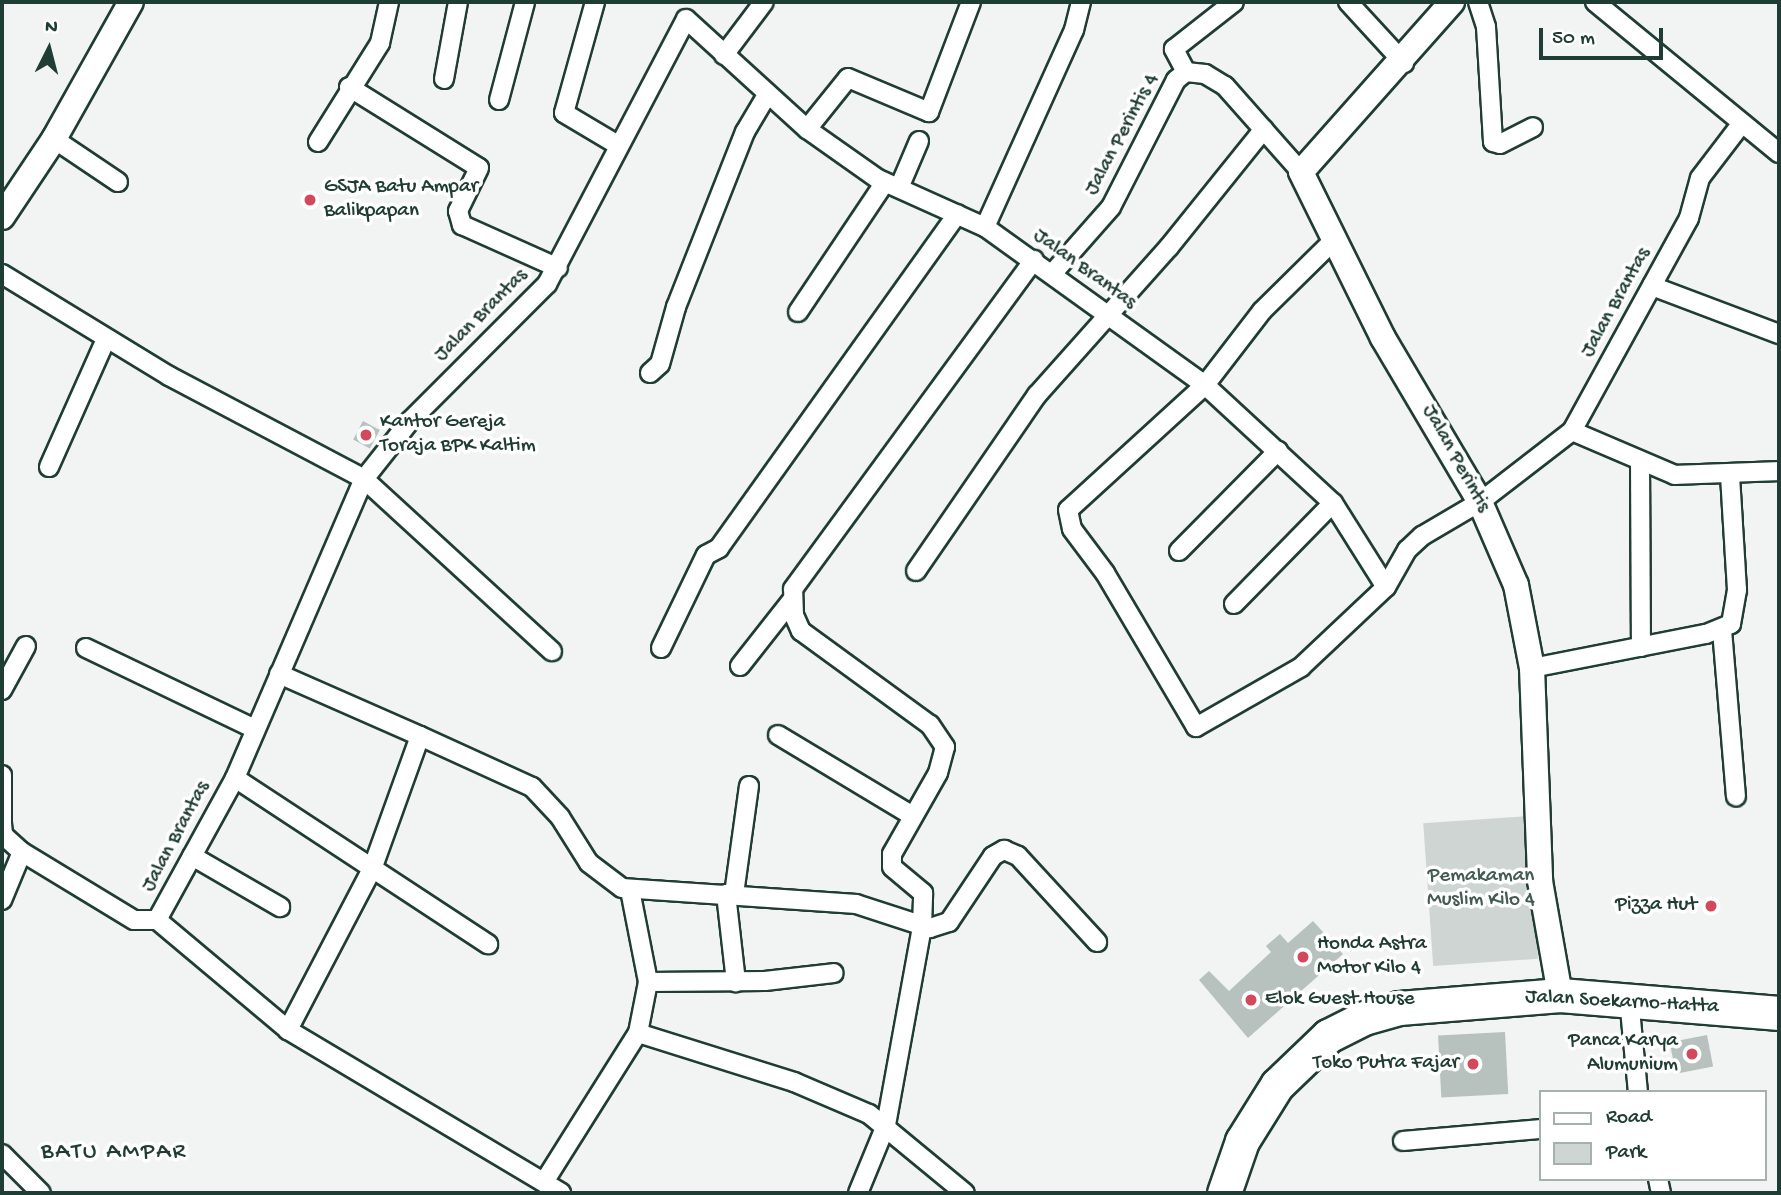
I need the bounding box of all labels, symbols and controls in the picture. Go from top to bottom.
north arrow [14,14,84,84]
scale bar [1543,14,1667,58]
text: N [44,16,59,40]
text: 50 m [1552,27,1595,52]
street label: Jalan Perintis 4 [1080,70,1166,200]
place label: GSJA Batu Ampar Balikpapan [324,175,478,225]
marker: GSJA Batu Ampar Balikpapan [302,192,318,208]
street label: Jalan Brantas [1027,224,1141,316]
street label: Jalan Brantas [1576,244,1658,362]
street label: Jalan Brantas [430,264,534,368]
street label: Jalan Perintis [1415,401,1495,517]
place label: Kantor Gereja Toraja BPK Kaltim [380,410,536,460]
marker: Kantor Gereja Toraja BPK Kaltim [358,427,374,443]
street label: Jalan Brantas [137,777,217,897]
park label: Pemakaman Muslim Kilo 4 [1427,864,1535,914]
place label: Pizza Hut [1615,893,1697,919]
marker: Pizza Hut [1703,898,1719,914]
place label: Honda Astra Motor Kilo 4 [1317,932,1427,982]
marker: Honda Astra Motor Kilo 4 [1295,949,1311,965]
street label: Jalan Soekarno-Hatta [1525,985,1719,1021]
place label: Elok Guest House [1265,987,1414,1013]
marker: Elok Guest House [1243,992,1259,1008]
place label: Panca Karya Alumunium [1568,1029,1678,1079]
marker: Panca Karya Alumunium [1684,1046,1700,1062]
place label: Toko Putra Fajar [1313,1051,1459,1077]
marker: Toko Putra Fajar [1465,1056,1481,1072]
legend [1540,1090,1767,1181]
text: Road [1606,1106,1652,1131]
district label: BATU AMPAR [42,1139,186,1167]
text: Park [1606,1141,1646,1166]

